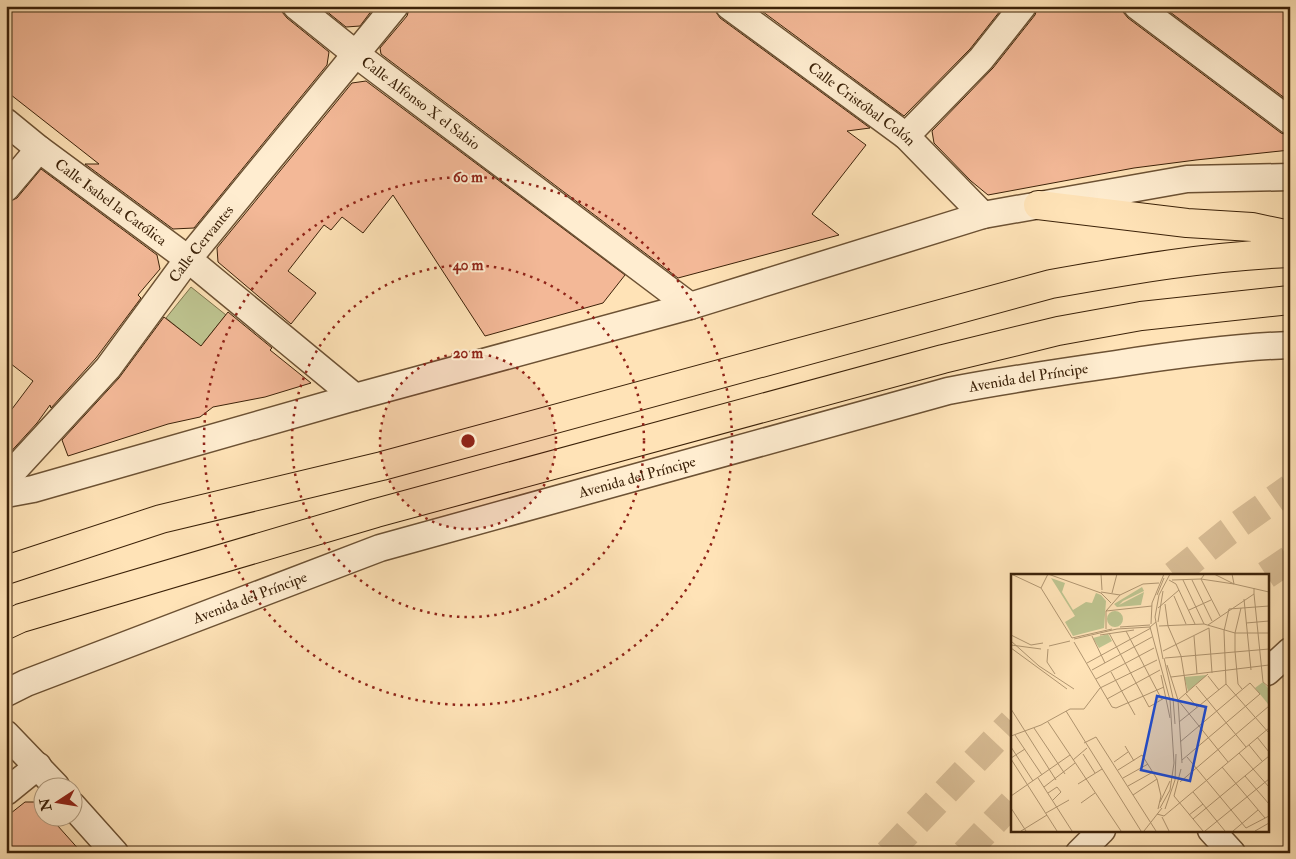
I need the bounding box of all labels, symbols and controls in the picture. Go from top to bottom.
street label: Calle Alfonso X el Sabio [357,52,484,154]
street label: Calle Cristóbal Colón [804,58,920,150]
street label: Calle Isabel la Católica [51,154,171,250]
text: 60 m [453,168,483,187]
street label: Calle Cervantes [164,201,238,286]
text: 40 m [452,256,484,275]
text: 20 m [453,344,483,363]
street label: Avenida del Príncipe [966,359,1089,397]
centre of rings [459,432,477,450]
street label: Avenida del Príncipe [575,452,698,502]
street label: Avenida del Príncipe [189,567,310,628]
inset map [1011,574,1268,832]
north arrow [32,776,82,826]
text: N [36,796,56,813]

